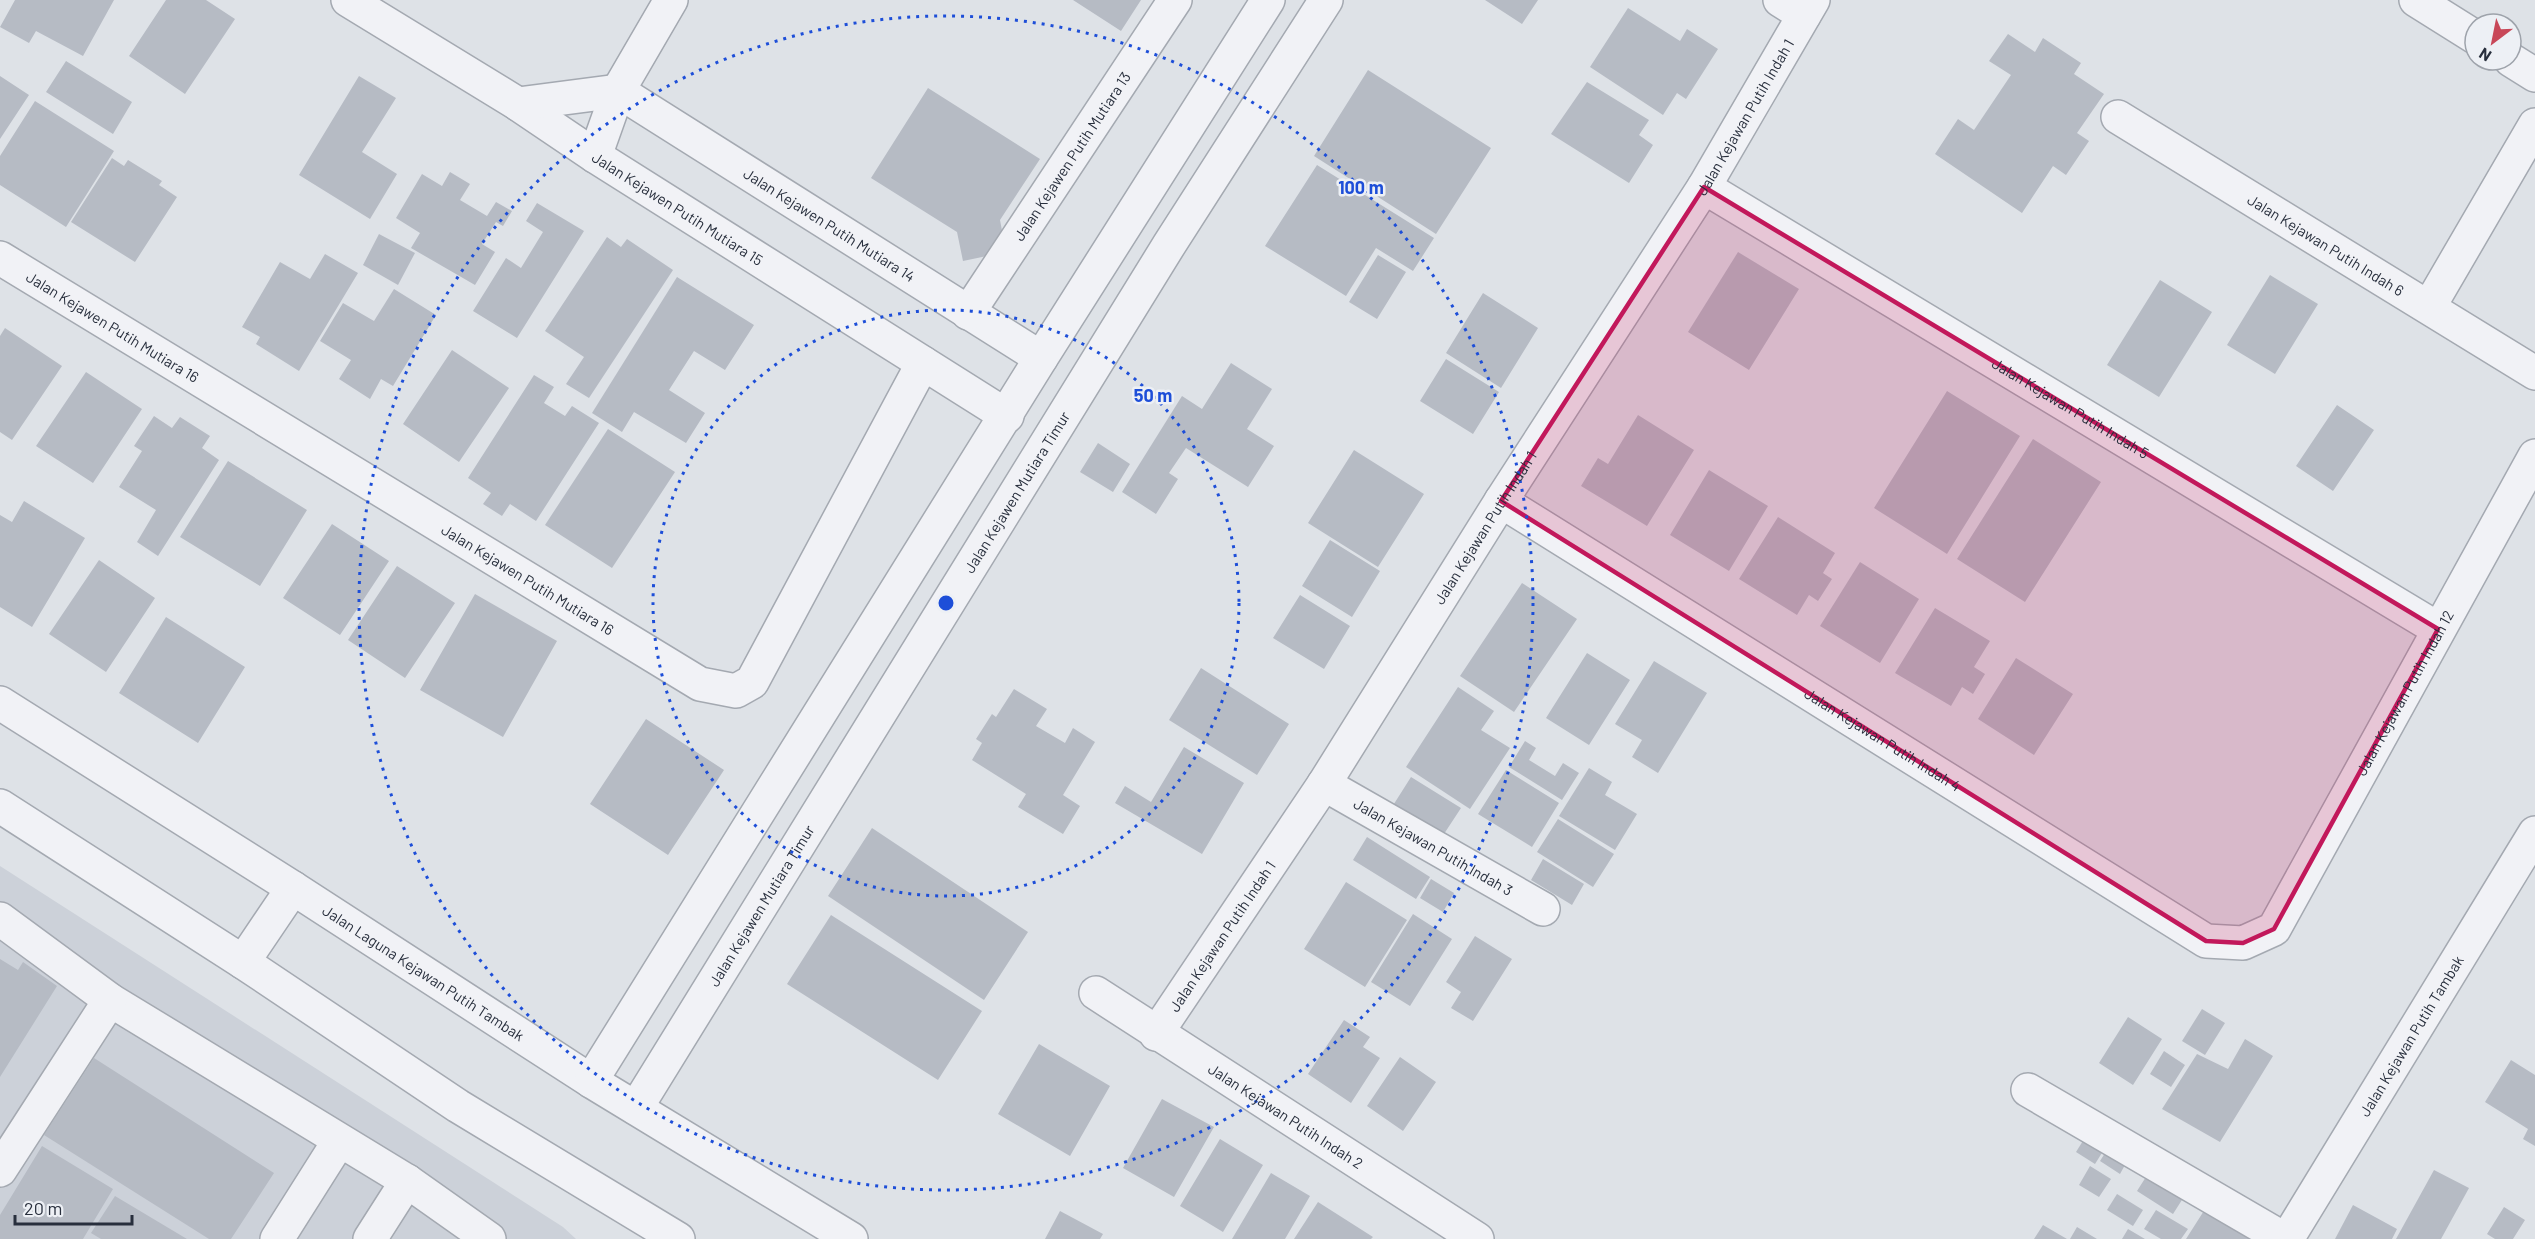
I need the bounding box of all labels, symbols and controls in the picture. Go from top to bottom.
north arrow [2463,12,2523,72]
street label: Jalan Kejawan Putih Indah 1 [1692,36,1797,198]
text: N [2475,44,2494,66]
street label: Jalan Kejawen Putih Mutiara 13 [1009,68,1134,244]
street label: Jalan Kejawen Putih Mutiara 15 [589,148,767,269]
street label: Jalan Kejawen Putih Mutiara 14 [741,164,919,285]
text: 100 m [1338,176,1384,198]
street label: Jalan Kejawan Putih Indah 6 [2244,190,2407,299]
street label: Jalan Kejawen Putih Mutiara 16 [23,267,202,386]
street label: Jalan Kejawan Putih Indah 5 [1989,354,2152,462]
text: 50 m [1134,384,1172,406]
street label: Jalan Kejawen Mutiara Timur [960,408,1073,576]
street label: Jalan Kejawan Putih Indah 1 [1430,448,1540,607]
street label: Jalan Kejawen Putih Mutiara 16 [438,520,617,639]
centre of rings [936,593,956,613]
street label: Jalan Kejawan Putih Indah 12 [2352,607,2457,778]
street label: Jalan Kejawan Putih Indah 4 [1801,684,1964,795]
street label: Jalan Kejawan Putih Indah 3 [1351,794,1516,899]
street label: Jalan Kejawen Mutiara Timur [704,821,818,990]
street label: Jalan Kejawan Putih Indah 1 [1165,857,1279,1015]
street label: Jalan Laguna Kejawan Putih Tambak [319,901,528,1045]
street label: Jalan Kejawan Putih Tambak [2355,952,2467,1120]
street label: Jalan Kejawan Putih Indah 2 [1205,1059,1367,1172]
scale bar [15,1188,132,1226]
text: 20 m [24,1197,62,1219]

